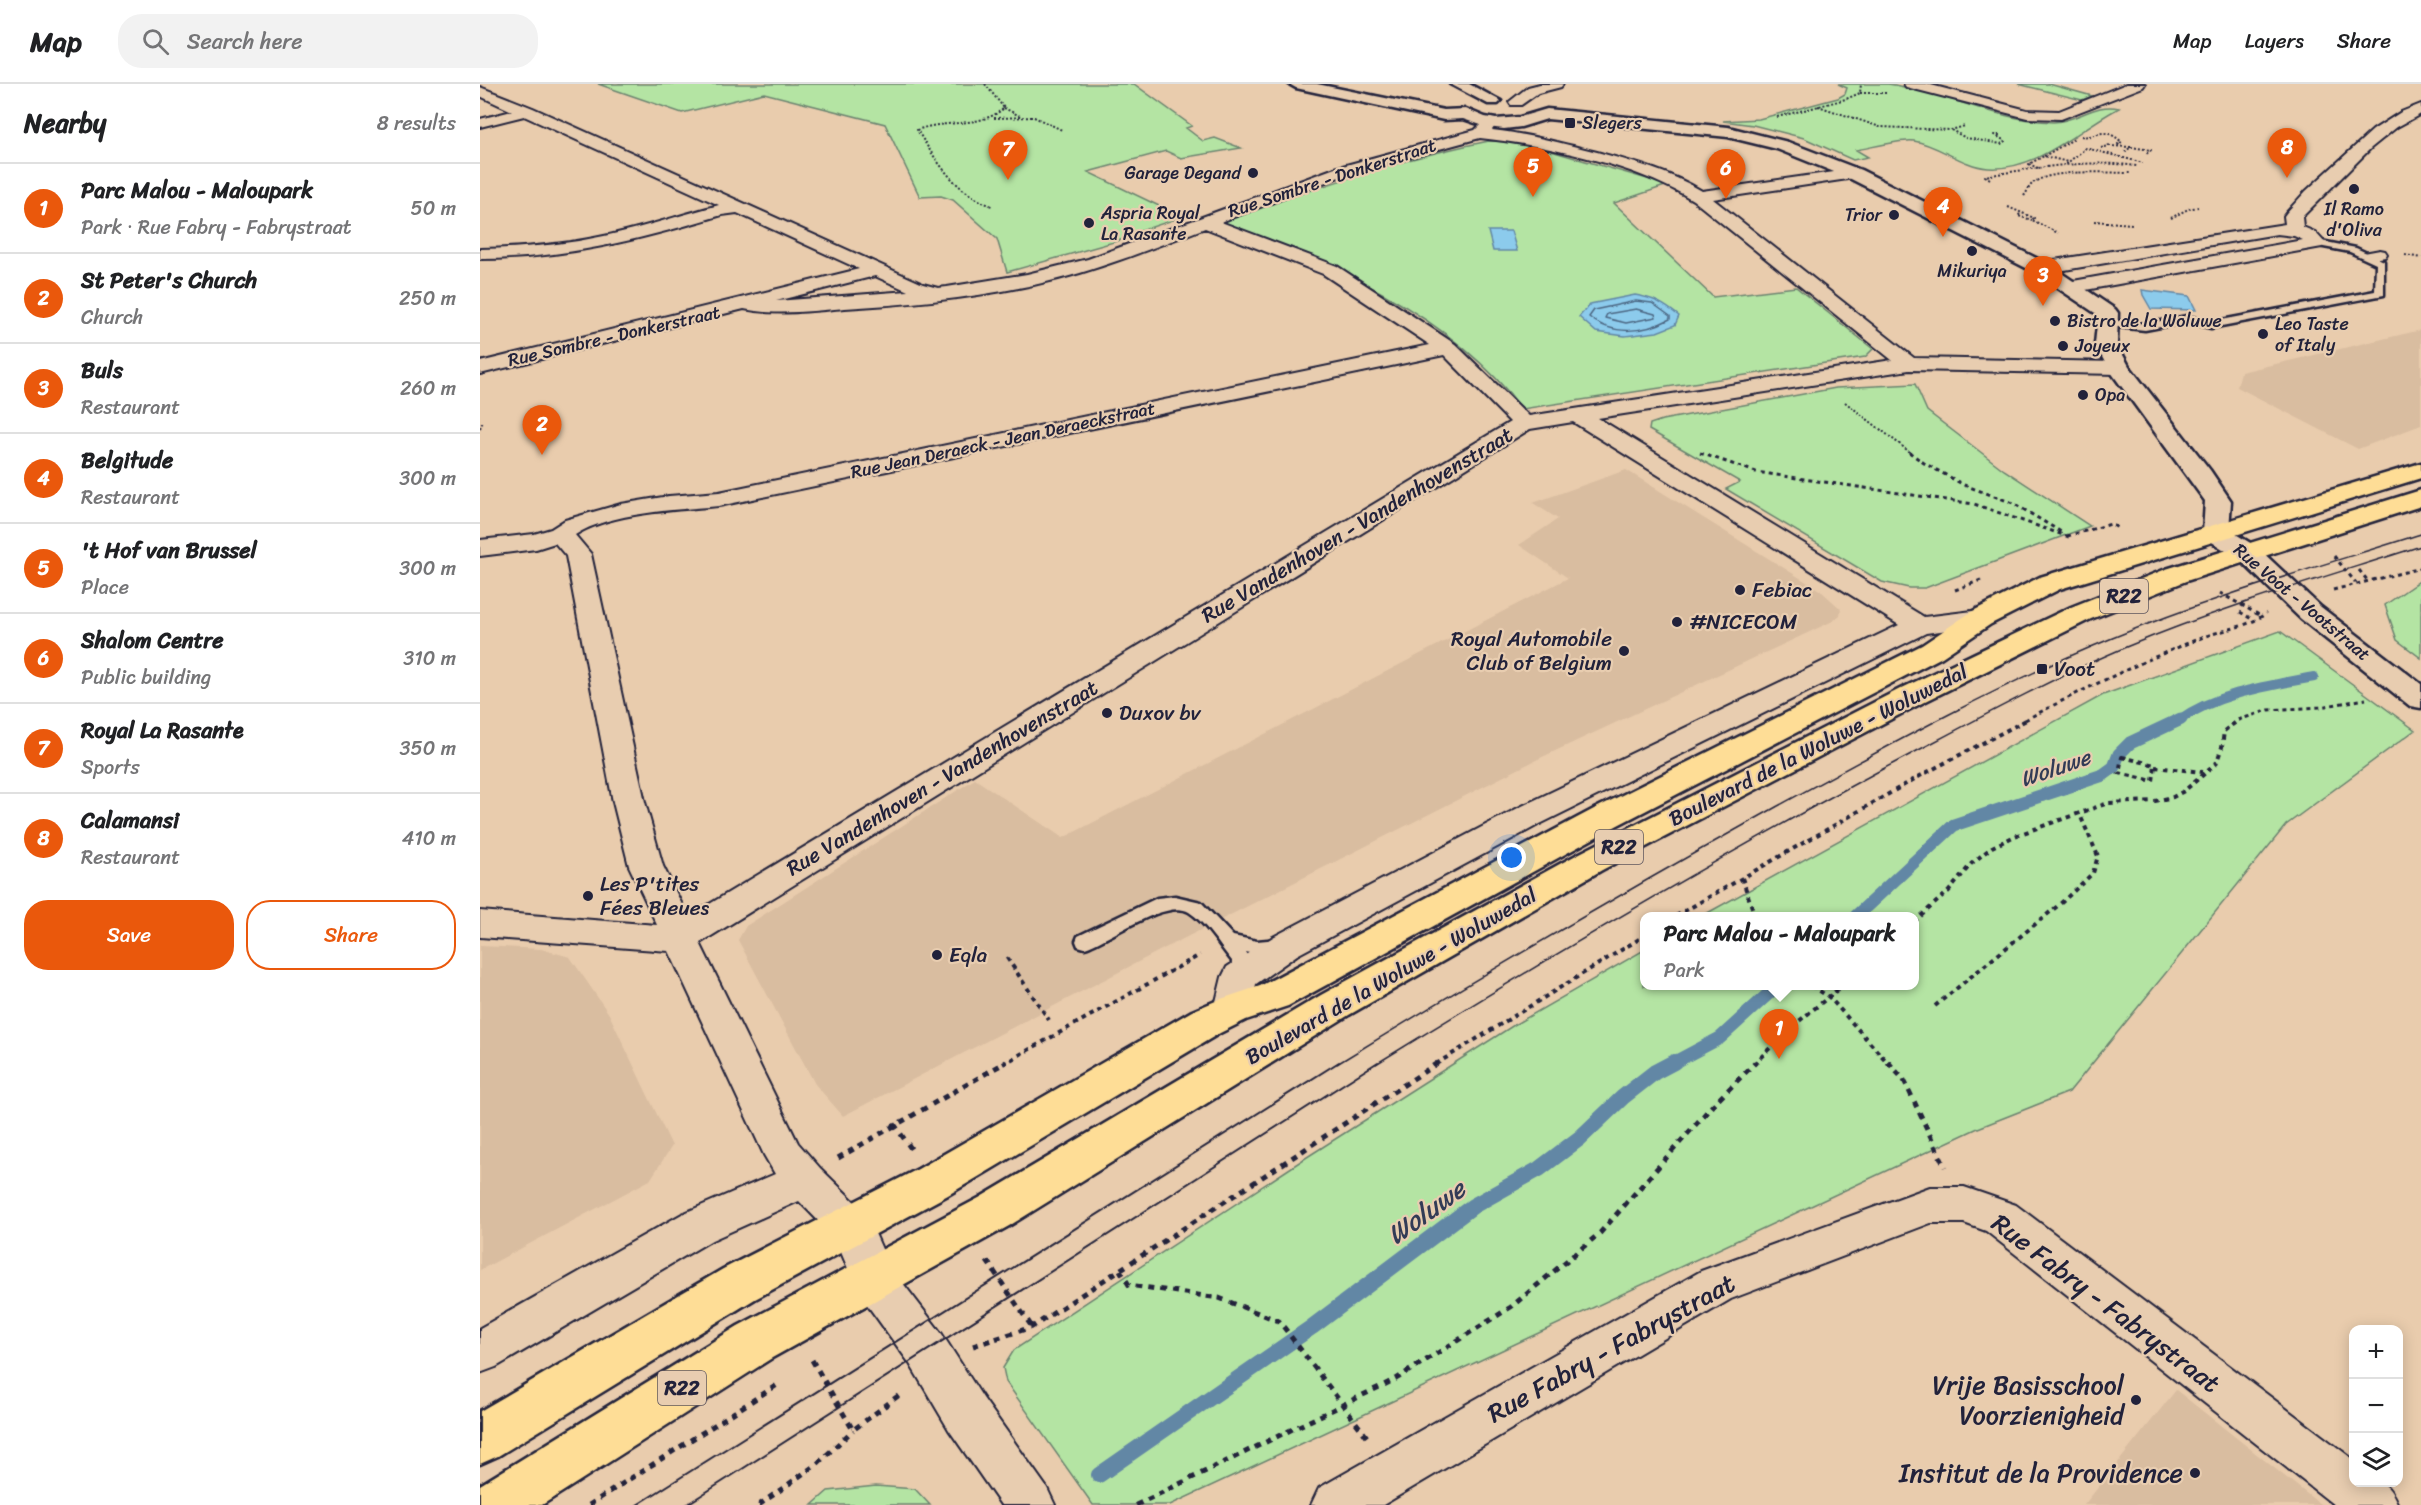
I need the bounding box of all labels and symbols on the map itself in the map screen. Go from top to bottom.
place label: Slegers [1582,107,1642,139]
marker: Slegers [1563,116,1577,130]
pin: 8 [2268,128,2306,178]
street label: Rue Sombre - Donkerstraat [1224,129,1440,227]
pin: 7 [988,130,1028,180]
pin: 5 [1514,147,1552,197]
pin: 6 [1706,150,1746,199]
place label: Garage Degand [1125,157,1243,189]
marker: Garage Degand [1246,166,1260,180]
marker: Il Ramo d'Oliva [2347,182,2361,196]
pin: 4 [1924,188,1962,237]
place label: Il Ramo d'Oliva [2323,193,2384,246]
place label: Aspria Royal La Rasante [1100,197,1201,250]
place label: Trior [1845,199,1884,231]
marker: Trior [1887,208,1901,222]
marker: Aspria Royal La Rasante [1082,216,1096,230]
marker: Mikuriya [1965,244,1979,258]
place label: Mikuriya [1937,255,2007,287]
pin: 3 [2024,256,2062,306]
street label: Rue Sombre - Donkerstraat [505,296,724,376]
place label: Bistro de la Woluwe [2067,305,2222,337]
place label: Leo Taste of Italy [2275,308,2349,361]
marker: Bistro de la Woluwe [2048,314,2062,328]
marker: Leo Taste of Italy [2256,327,2270,341]
place label: Joyeux [2074,330,2131,362]
marker: Joyeux [2056,339,2070,353]
place label: Opa [2095,379,2125,411]
marker: Opa [2076,388,2090,402]
street label: Rue Jean Deraeck - Jean Deraeckstraat [848,392,1158,488]
pin: 2 [522,406,562,455]
street label: Rue Vandenhoven - Vandenhovenstraat [1193,416,1521,634]
street label: Rue Voot - Vootstraat [2226,535,2378,669]
place label: Febiac [1752,571,1813,609]
road number: R22 [2100,579,2148,613]
marker: Febiac [1733,583,1747,597]
place label: #NICECOM [1689,603,1797,641]
marker: #NICECOM [1670,615,1684,629]
place label: Royal Automobile Club of Belgium [1451,620,1612,682]
marker: Royal Automobile Club of Belgium [1617,644,1631,658]
place label: Voot [2054,650,2095,688]
street label: Boulevard de la Woluwe - Woluwedal [1662,652,1975,837]
marker: Voot [2035,662,2049,676]
street label: Rue Vandenhoven - Vandenhovenstraat [778,669,1106,887]
place label: Duxov bv [1119,694,1202,732]
marker: Duxov bv [1100,706,1114,720]
water label: Woluwe [2015,737,2098,798]
road number: R22 [1595,830,1643,864]
your location [1497,843,1526,872]
place label: Les P'tites Fées Bleues [600,865,709,927]
street label: Boulevard de la Woluwe - Woluwedal [1238,876,1545,1075]
marker: Les P'tites Fées Bleues [581,889,595,903]
place label: Eqla [949,936,988,974]
marker: Eqla [930,948,944,962]
pin: 1 [1760,1010,1798,1059]
water label: Woluwe [1376,1165,1478,1257]
street label: Rue Fabry - Fabrystraat [1981,1201,2231,1405]
street label: Rue Fabry - Fabrystraat [1478,1261,1744,1435]
place label: Vrije Basisschool Voorzienigheid [1932,1362,2126,1438]
road number: R22 [658,1371,706,1405]
marker: Vrije Basisschool Voorzienigheid [2129,1393,2143,1407]
place label: Institut de la Providence [1898,1450,2183,1496]
marker: Institut de la Providence [2188,1466,2202,1480]

